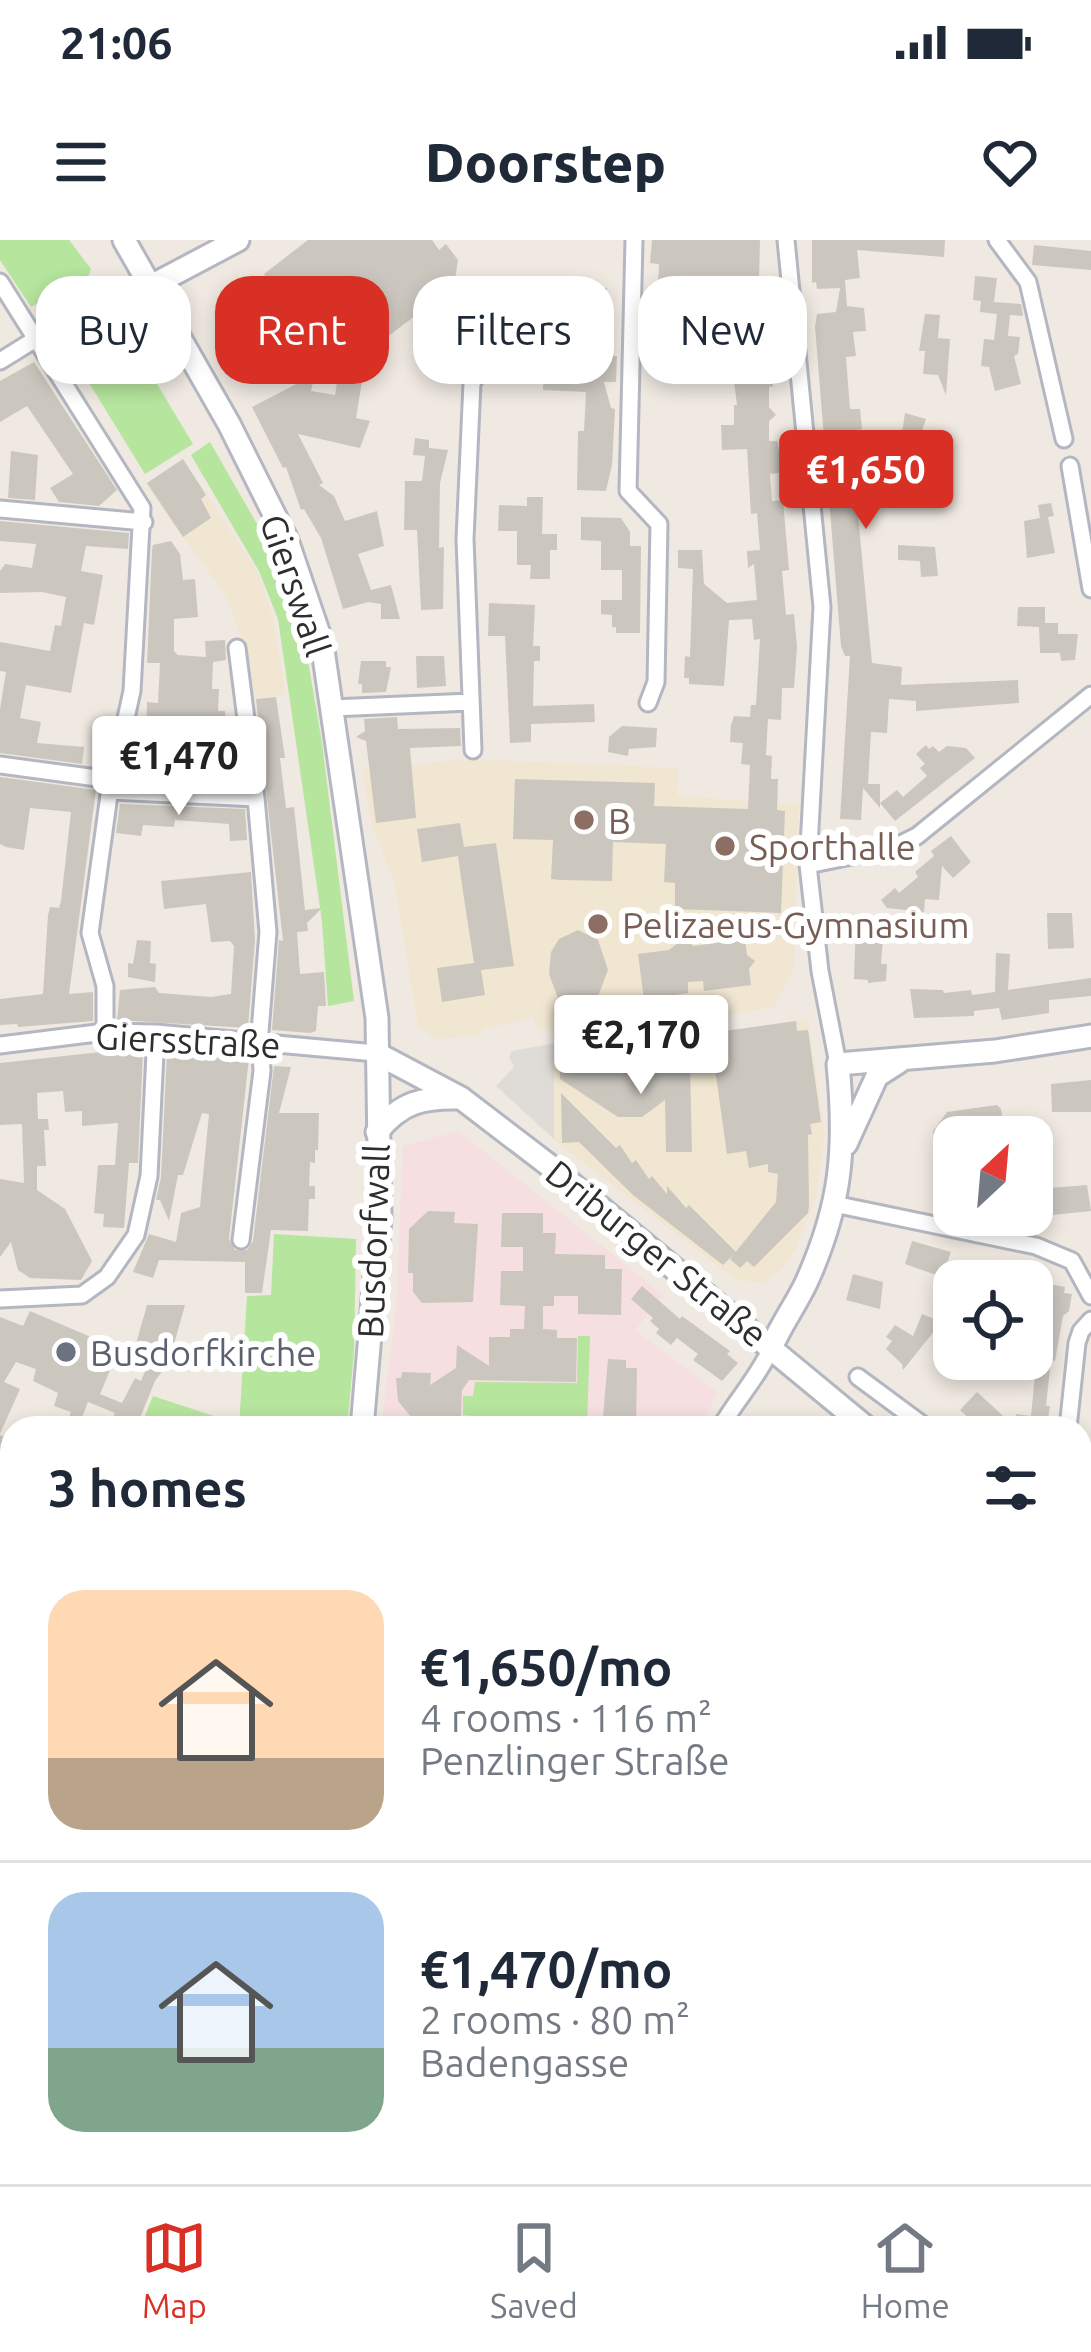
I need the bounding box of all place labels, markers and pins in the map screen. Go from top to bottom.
pin: €1,650 [768,430,964,532]
pin: €1,470 [81,716,277,818]
place label: B [608,800,631,841]
marker: B [571,807,597,833]
place label: Sporthalle [749,826,916,867]
marker: Sporthalle [712,833,738,859]
place label: Pelizaeus-Gymnasium [622,904,969,945]
marker: Pelizaeus-Gymnasium [585,911,611,937]
pin: €2,170 [543,995,739,1097]
place label: Busdorfkirche [90,1332,316,1373]
marker: Busdorfkirche [53,1339,79,1365]

